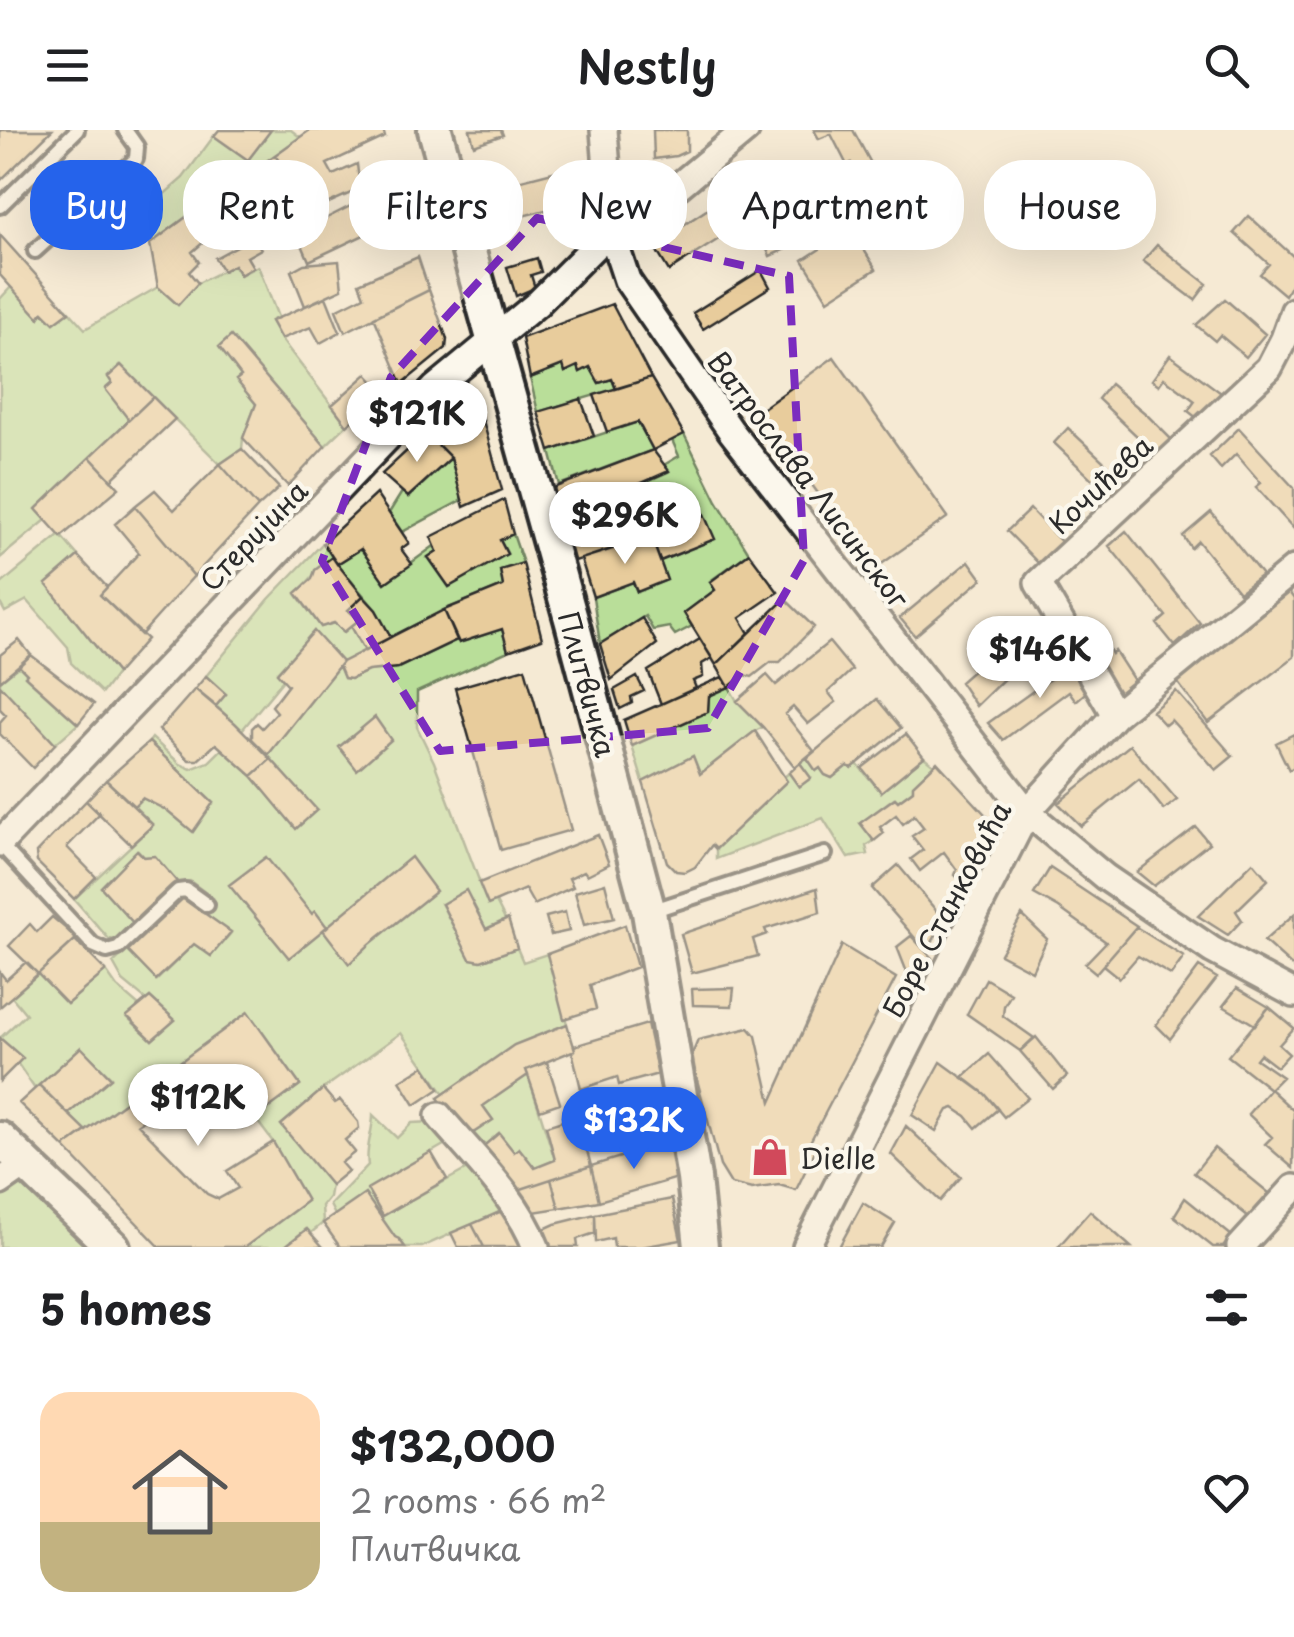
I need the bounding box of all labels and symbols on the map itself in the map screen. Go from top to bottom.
street label: Ватрослава Лисинског [698,341,921,617]
pin: $121K [347,380,487,465]
street label: Кочићева [1038,424,1162,544]
street label: Стеријина [189,469,318,600]
pin: $296K [555,482,695,567]
street label: Плитвичка [548,606,628,762]
pin: $146K [970,616,1110,701]
street label: Боре Станковића [871,793,1021,1025]
pin: $112K [128,1064,268,1149]
pin: $132K [564,1087,704,1172]
shop icon: Dielle [749,1136,791,1178]
place label: Dielle [800,1136,876,1179]

